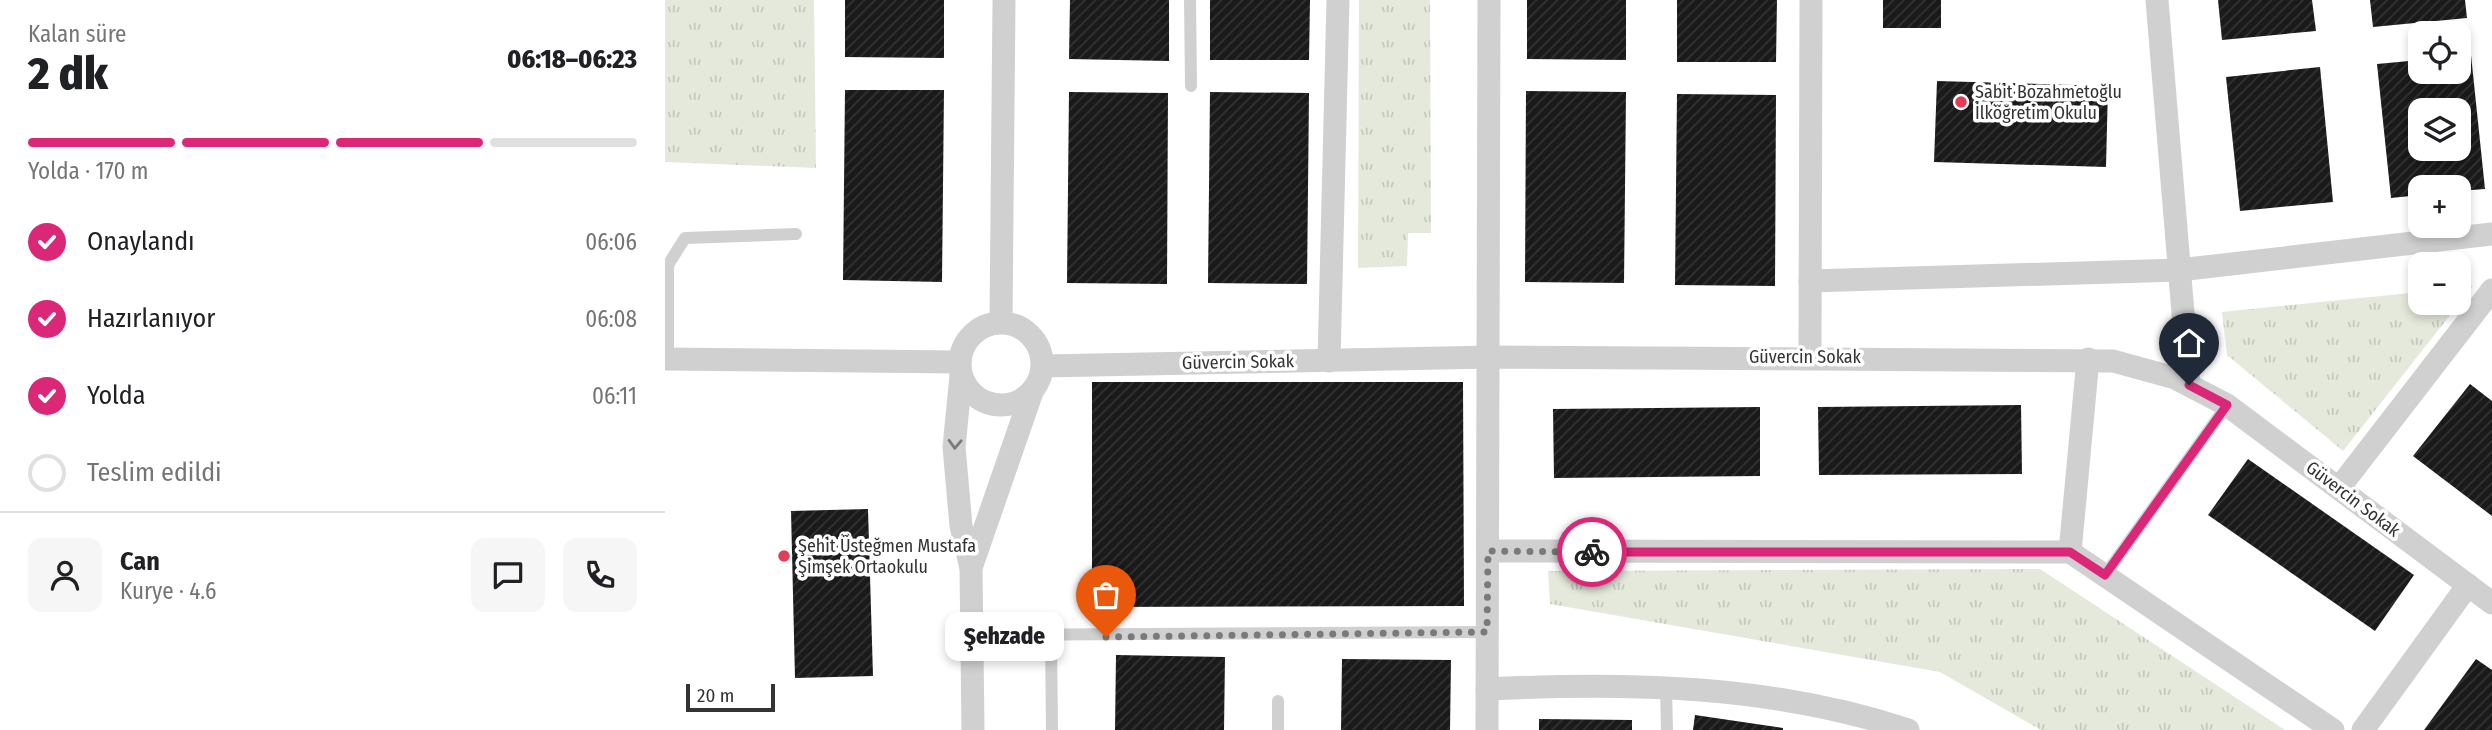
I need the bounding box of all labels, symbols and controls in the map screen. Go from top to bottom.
text: Kalan süre [28,20,126,48]
map controls [2408,21,2471,315]
button: locate [2408,21,2471,84]
text: 06:18–06:23 [507,44,637,75]
text: 2 dk [28,46,108,101]
place label: Sabit Bozahmetoğlu İlköğretim Okulu [1975,81,2122,124]
marker: Sabit Bozahmetoğlu İlköğretim Okulu [1953,94,1969,110]
button: layers [2408,98,2471,161]
text: Yolda · 170 m [28,157,149,185]
button: + [2408,175,2471,238]
icon: check [28,223,66,261]
text: Onaylandı [87,226,195,257]
text: 06:06 [585,228,637,256]
button: − [2408,252,2471,315]
icon: check [28,300,66,338]
text: Hazırlanıyor [87,303,215,334]
text: 06:08 [585,305,637,333]
pin [2159,313,2219,385]
icon: home [2170,324,2208,362]
street label: Güvercin Sokak [1749,346,1862,368]
street label: Güvercin Sokak [1182,350,1295,374]
icon: check [28,377,66,415]
text: Yolda [87,380,146,411]
text: 06:11 [592,382,637,410]
one-way arrow [947,438,962,449]
text: Teslim edildi [87,457,222,488]
street label: Güvercin Sokak [2302,457,2405,542]
courier [1557,517,1627,587]
icon: bike [1573,533,1611,571]
place label: Şehit Üsteğmen Mustafa Şimşek Ortaokulu [798,535,976,578]
button: person [28,538,102,612]
button: chat [471,538,545,612]
button: phone [563,538,637,612]
text: Can [120,546,160,577]
marker: Şehit Üsteğmen Mustafa Şimşek Ortaokulu [776,548,792,564]
pin [1076,565,1136,637]
icon: bag [1087,576,1125,614]
text: Kurye · 4.6 [120,577,216,605]
callout: Şehzade [945,612,1064,662]
text: Şehzade [964,622,1045,650]
scale bar [686,681,775,713]
text: 20 m [697,684,734,707]

